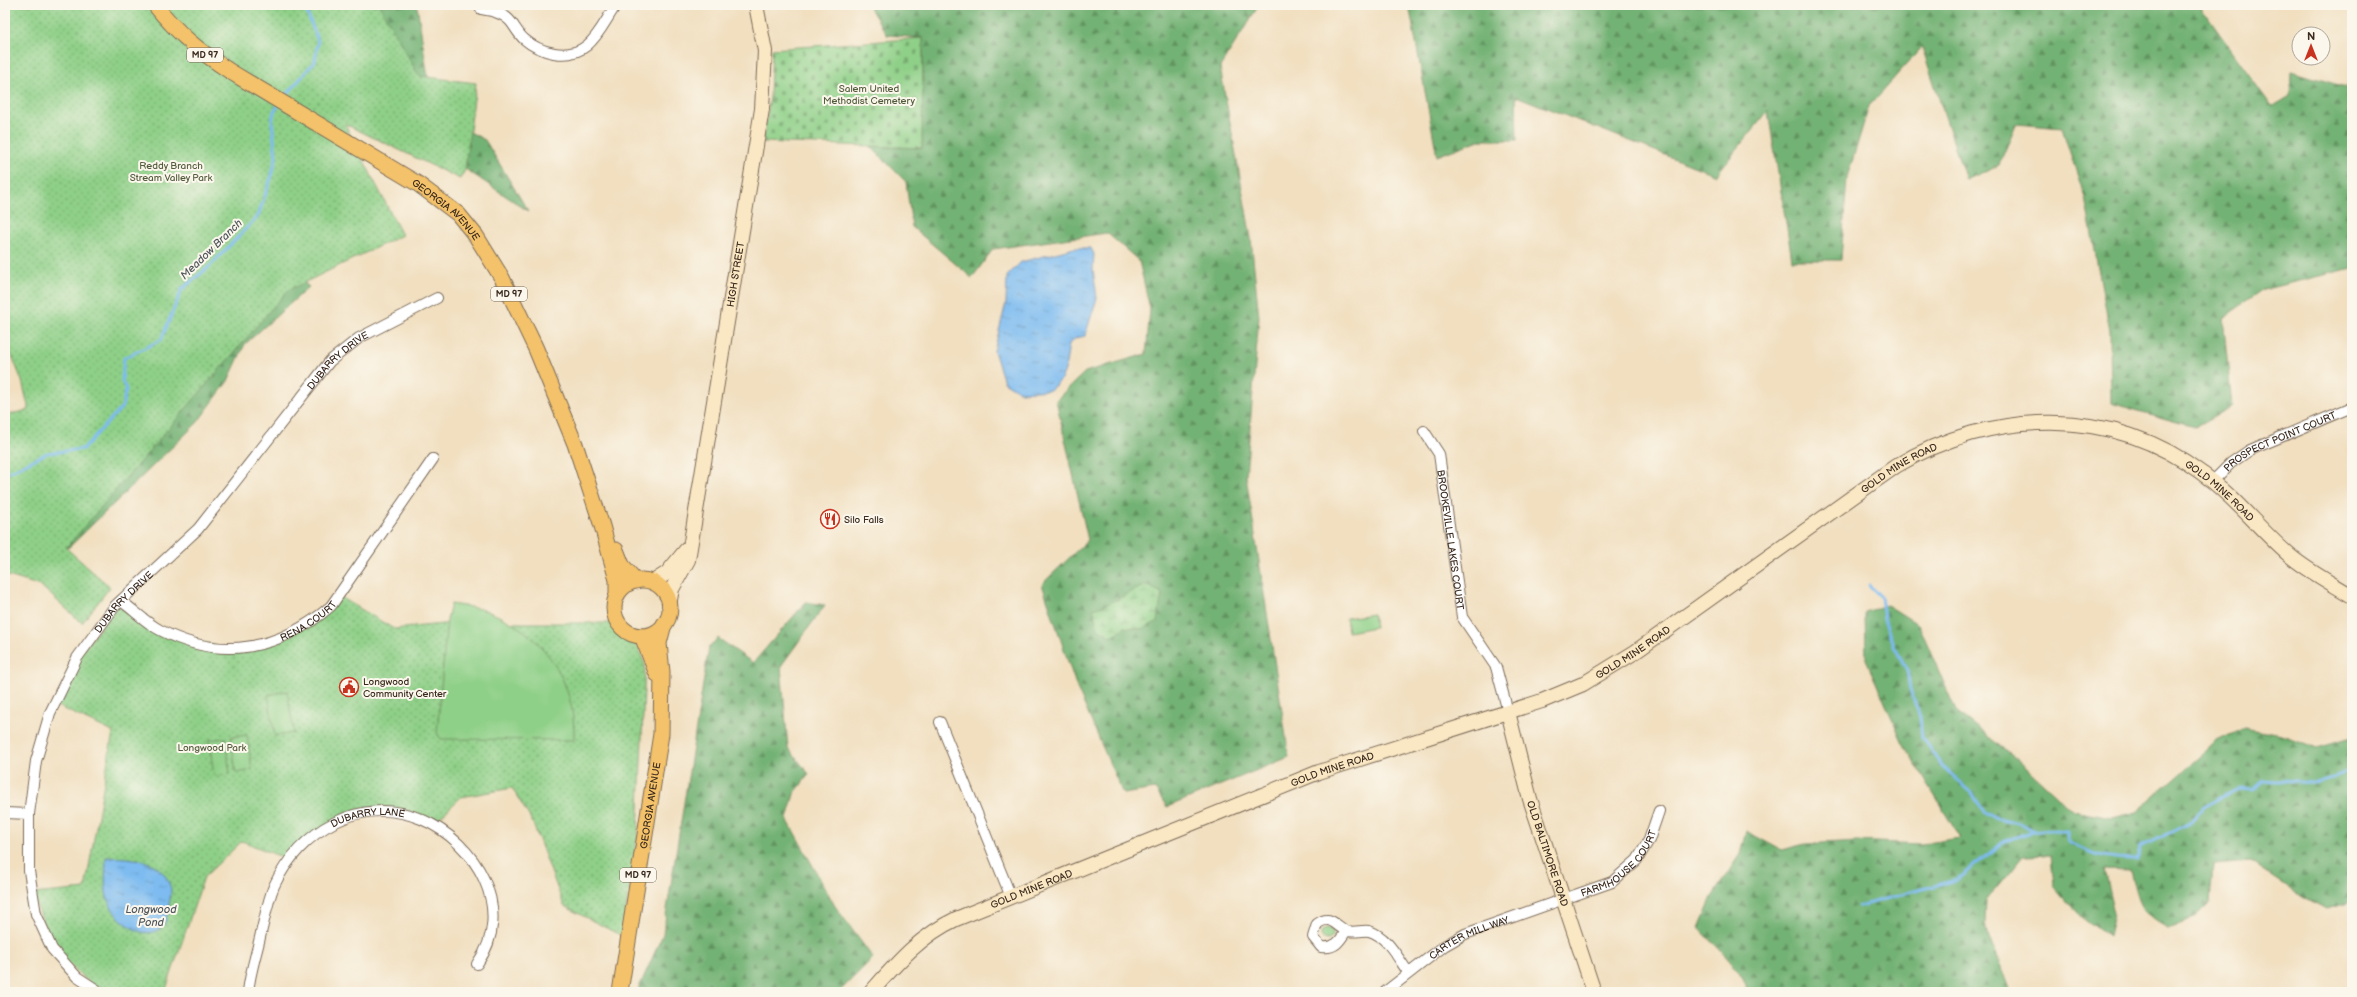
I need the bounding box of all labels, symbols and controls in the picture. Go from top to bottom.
north arrow [2291,26,2331,66]
text: N [2307,30,2315,43]
road number: MD 97 [187,48,223,62]
park label: Salem United Methodist Cemetery [823,83,916,107]
park label: Reddy Branch Stream Valley Park [130,160,212,184]
street label: GEORGIA AVENUE [410,177,482,243]
water label: Meadow Branch [178,217,245,282]
street label: HIGH STREET [725,241,747,308]
road number: MD 97 [491,287,527,301]
street label: DUBARRY DRIVE [305,329,371,392]
street label: PROSPECT POINT COURT [2221,409,2338,474]
street label: GOLD MINE ROAD [1859,441,1939,496]
street label: GOLD MINE ROAD [2183,458,2256,524]
street label: BROOKEVILLE LAKES COURT [1434,469,1466,611]
restaurant icon: Silo Falls [819,508,841,530]
place label: Silo Falls [844,514,884,526]
street label: DUBARRY DRIVE [92,569,156,636]
street label: RENA COURT [278,599,340,644]
street label: GOLD MINE ROAD [1594,624,1673,682]
public building icon: Longwood Community Center [338,676,360,698]
place label: Longwood Community Center [363,676,447,700]
park label: Longwood Park [177,742,247,754]
street label: GOLD MINE ROAD [1289,750,1376,790]
street label: GEORGIA AVENUE [638,761,664,850]
street label: OLD BALTIMORE ROAD [1524,799,1570,908]
street label: DUBARRY LANE [329,806,406,830]
street label: FARMHOUSE COURT [1579,828,1659,900]
road number: MD 97 [620,868,656,882]
street label: GOLD MINE ROAD [989,868,1074,911]
water label: Longwood Pond [125,903,177,929]
street label: CARTER MILL WAY [1427,914,1511,962]

